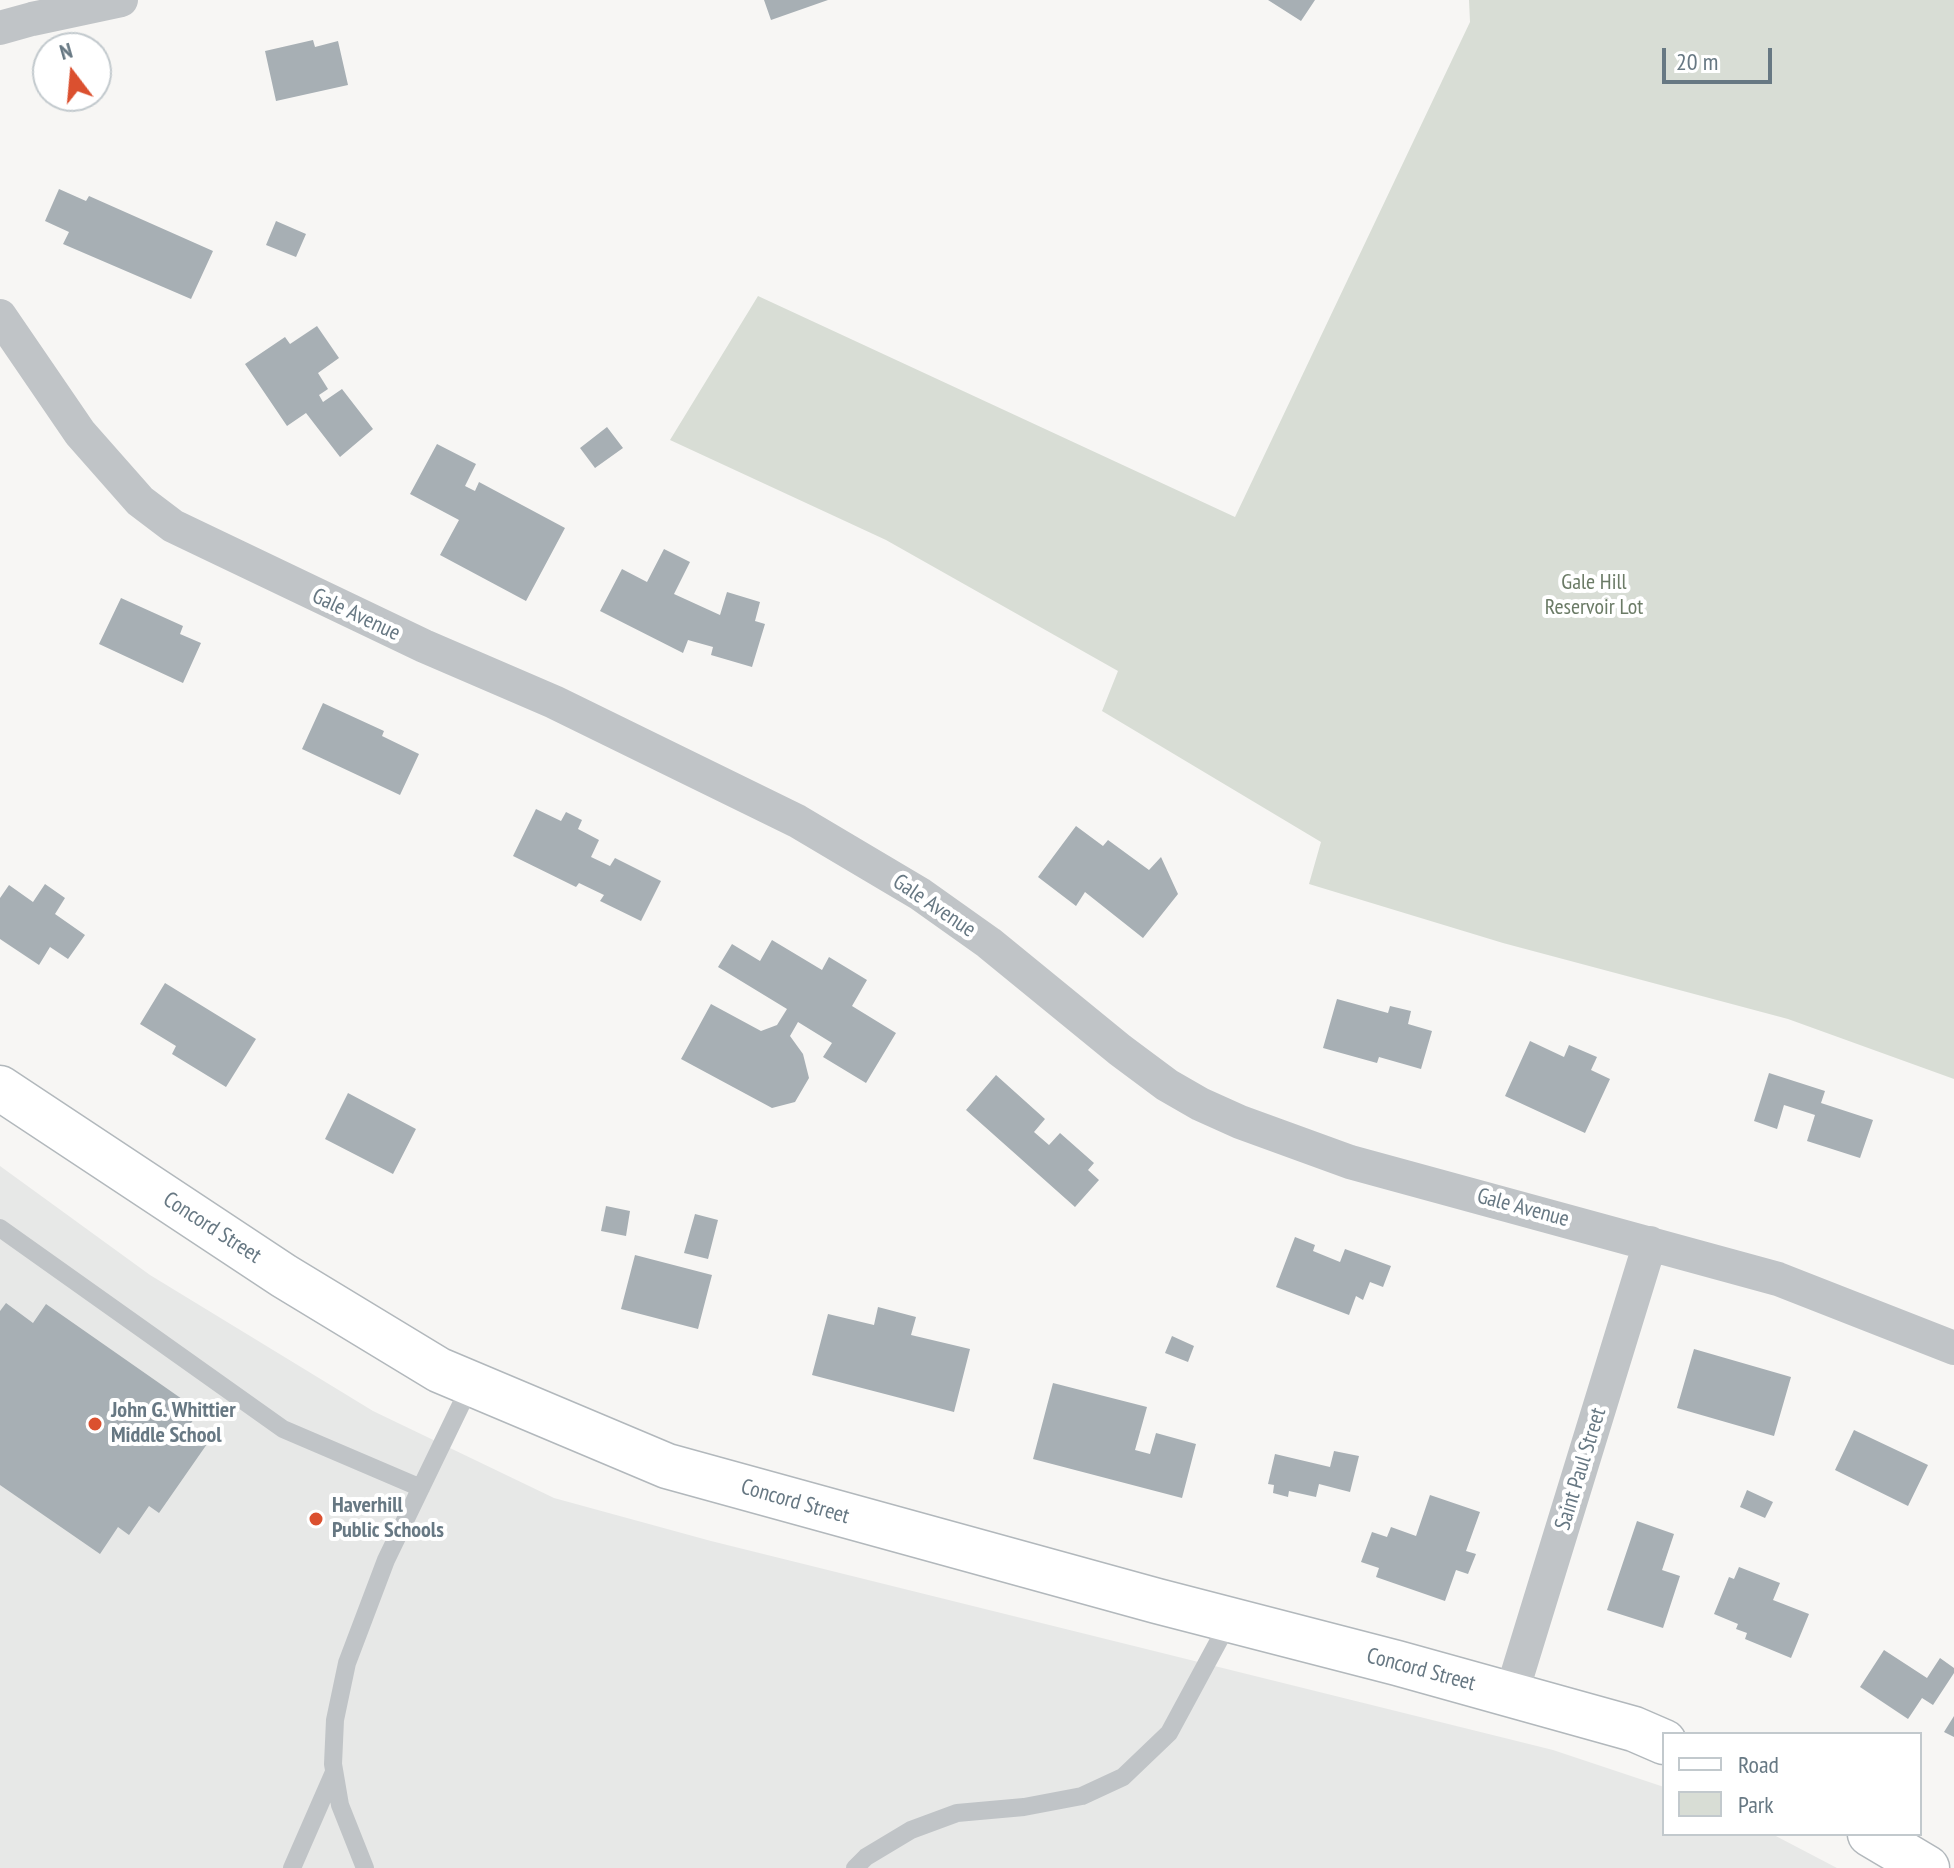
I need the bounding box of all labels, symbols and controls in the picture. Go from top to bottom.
north arrow [32,32,112,112]
scale bar [1666,32,1776,82]
text: N [56,36,76,66]
text: 20 m [1676,46,1718,77]
park label: Gale Hill Reservoir Lot [1545,570,1643,622]
street label: Gale Avenue [308,583,404,647]
street label: Gale Avenue [888,869,980,943]
street label: Gale Avenue [1474,1183,1572,1233]
street label: Concord Street [158,1187,266,1269]
place label: John G. Whittier Middle School [111,1398,236,1450]
street label: Saint Paul Street [1550,1405,1612,1533]
marker: John G. Whittier Middle School [86,1415,104,1433]
street label: Concord Street [738,1474,852,1530]
place label: Haverhill Public Schools [332,1493,444,1544]
marker: Haverhill Public Schools [307,1510,325,1528]
street label: Concord Street [1364,1643,1478,1697]
legend [1662,1732,1922,1836]
text: Road [1738,1749,1779,1780]
text: Park [1738,1789,1774,1820]

